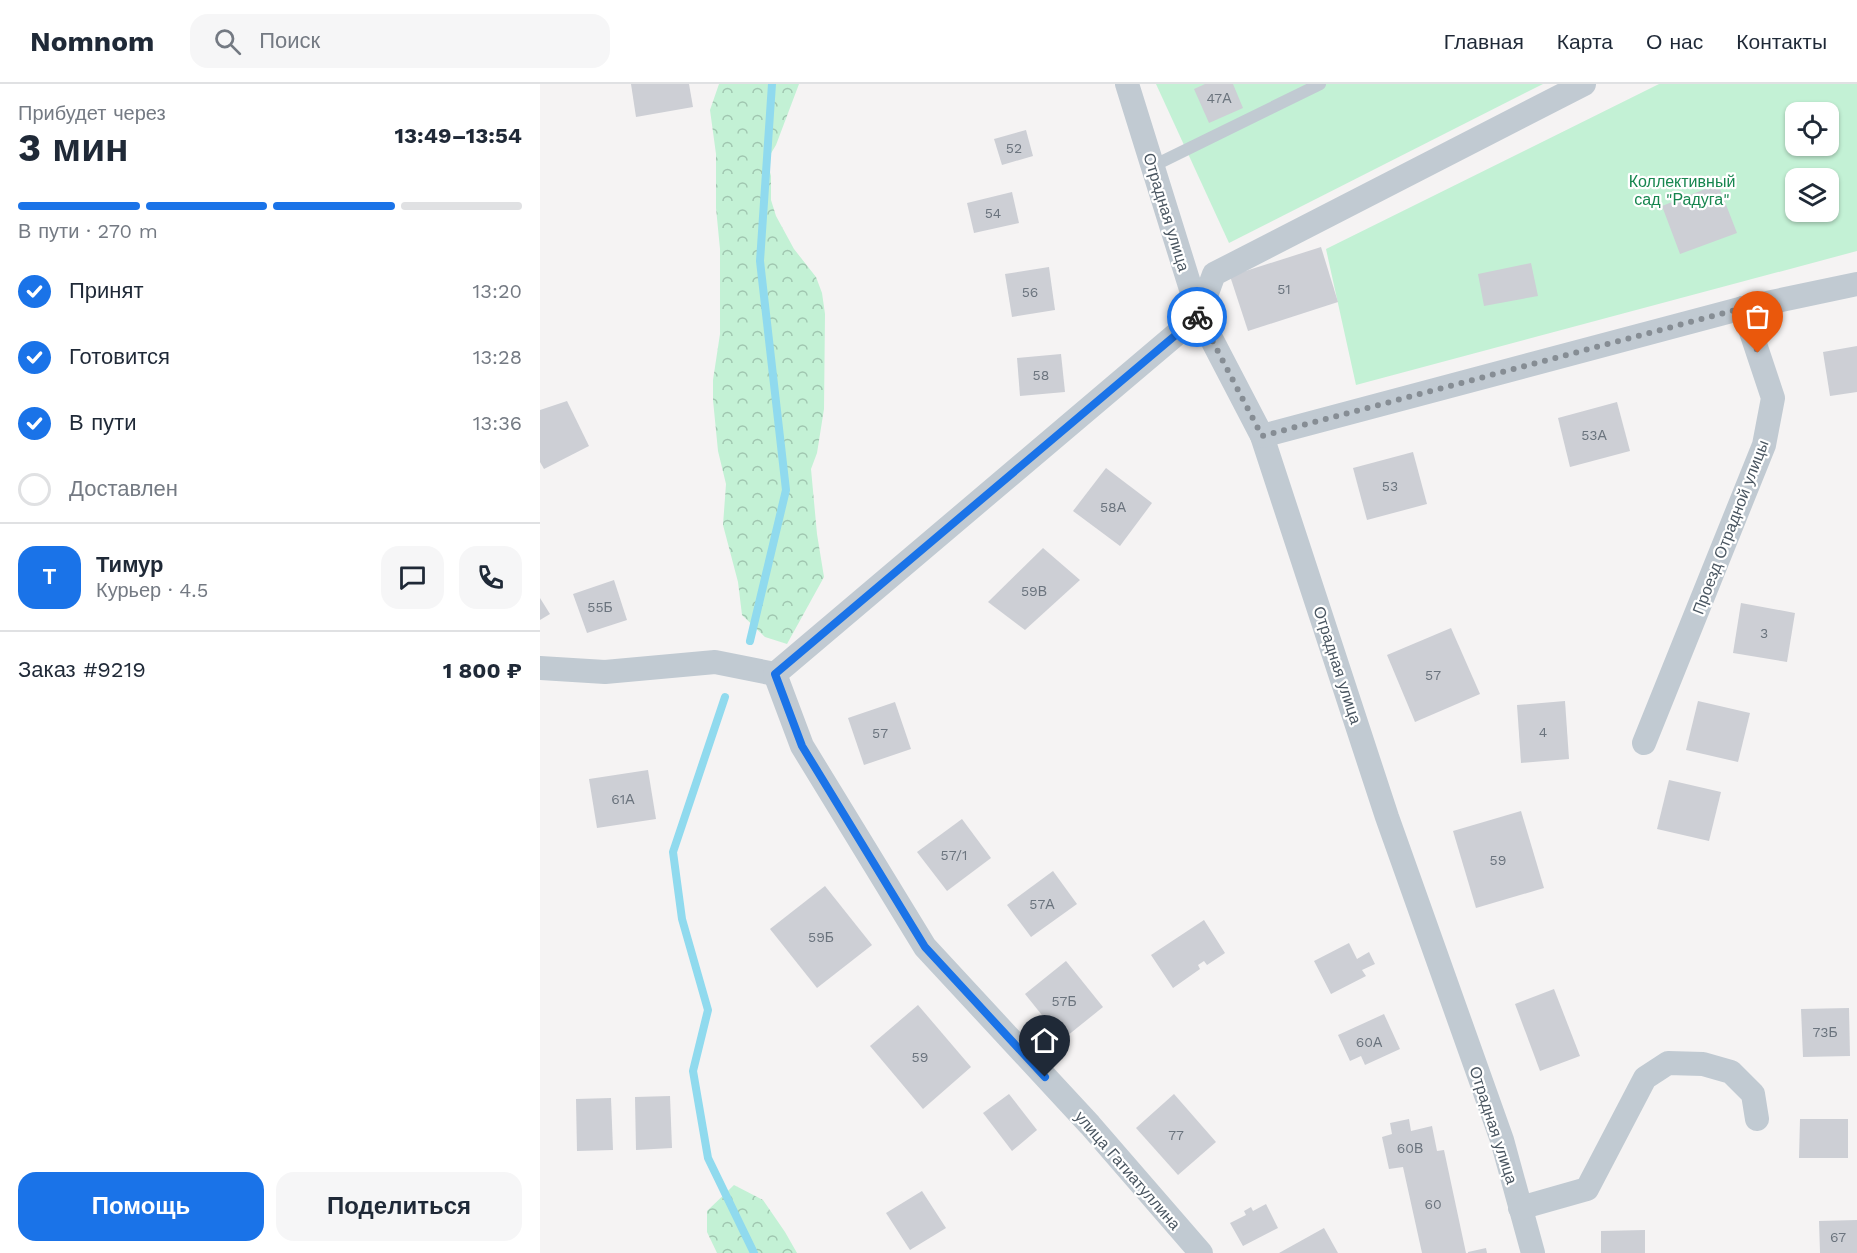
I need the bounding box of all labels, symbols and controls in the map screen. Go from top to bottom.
search box [190,14,610,68]
text: Nomnom [30,25,154,58]
icon: search [211,25,244,58]
text: Поиск [259,28,320,53]
text: Главная [1444,29,1524,54]
text: Карта [1557,29,1613,54]
text: О нас [1646,29,1703,54]
text: Контакты [1736,29,1827,54]
house number: 47А [1206,90,1232,106]
text: Прибудет через [18,101,166,125]
map controls [1785,102,1839,222]
button: locate [1785,102,1839,156]
text: 13:49–13:54 [395,123,522,148]
text: 3 мин [18,125,129,170]
house number: 52 [1006,140,1022,156]
street label: Отрадная улица [1139,151,1194,274]
button: layers [1785,168,1839,222]
park label: Коллективный сад "Радуга" [1629,172,1735,209]
house number: 54 [985,205,1001,221]
text: В пути · 270 m [18,219,158,243]
icon: check [18,275,51,308]
text: Принят [69,278,143,303]
text: 13:20 [473,279,522,303]
house number: 51 [1277,281,1291,297]
house number: 56 [1022,284,1038,300]
courier [1167,287,1227,347]
pin [1732,291,1783,353]
icon: bag [1741,300,1774,333]
icon: bike [1181,301,1214,334]
icon: check [18,341,51,374]
text: Готовится [69,344,170,369]
text: 13:28 [473,345,522,369]
house number: 58 [1033,367,1049,383]
icon: check [18,407,51,440]
text: В пути [69,410,136,435]
text: 13:36 [473,411,522,435]
house number: 53А [1581,427,1607,443]
street label: Проезд Отрадной улицы [1688,437,1773,617]
text: Доставлен [69,476,178,501]
house number: 53 [1382,478,1398,494]
house number: 58А [1100,499,1127,515]
button: chat [381,546,444,609]
button: phone [459,546,522,609]
text: Тимур [96,552,164,577]
text: Т [43,564,56,589]
text: Курьер · 4.5 [96,578,208,602]
house number: 59В [1021,583,1047,599]
house number: 55Б [587,599,613,615]
street label: Отрадная улица [1310,604,1366,727]
house number: 3 [1760,625,1768,641]
text: Заказ #9219 [18,657,146,682]
text: 1 800 ₽ [443,658,522,683]
house number: 57 [1425,667,1441,683]
house number: 4 [1539,724,1547,740]
house number: 57 [872,725,888,741]
house number: 61А [611,791,635,807]
house number: 57/1 [941,847,967,863]
house number: 59 [1490,852,1506,868]
house number: 57А [1029,896,1055,912]
house number: 59Б [808,929,834,945]
house number: 57Б [1051,993,1077,1009]
pin [1019,1015,1070,1077]
icon: home [1028,1024,1061,1057]
house number: 73Б [1812,1024,1838,1040]
house number: 60А [1356,1034,1383,1050]
house number: 59 [912,1049,928,1065]
street label: Отрадная улица [1466,1064,1522,1187]
street label: улица Гатиатуллина [1071,1107,1184,1234]
house number: 77 [1168,1127,1184,1143]
house number: 60В [1397,1140,1423,1156]
button: Помощь [18,1172,264,1241]
button: Поделиться [276,1172,522,1241]
house number: 60 [1424,1196,1442,1212]
house number: 67 [1830,1229,1846,1245]

